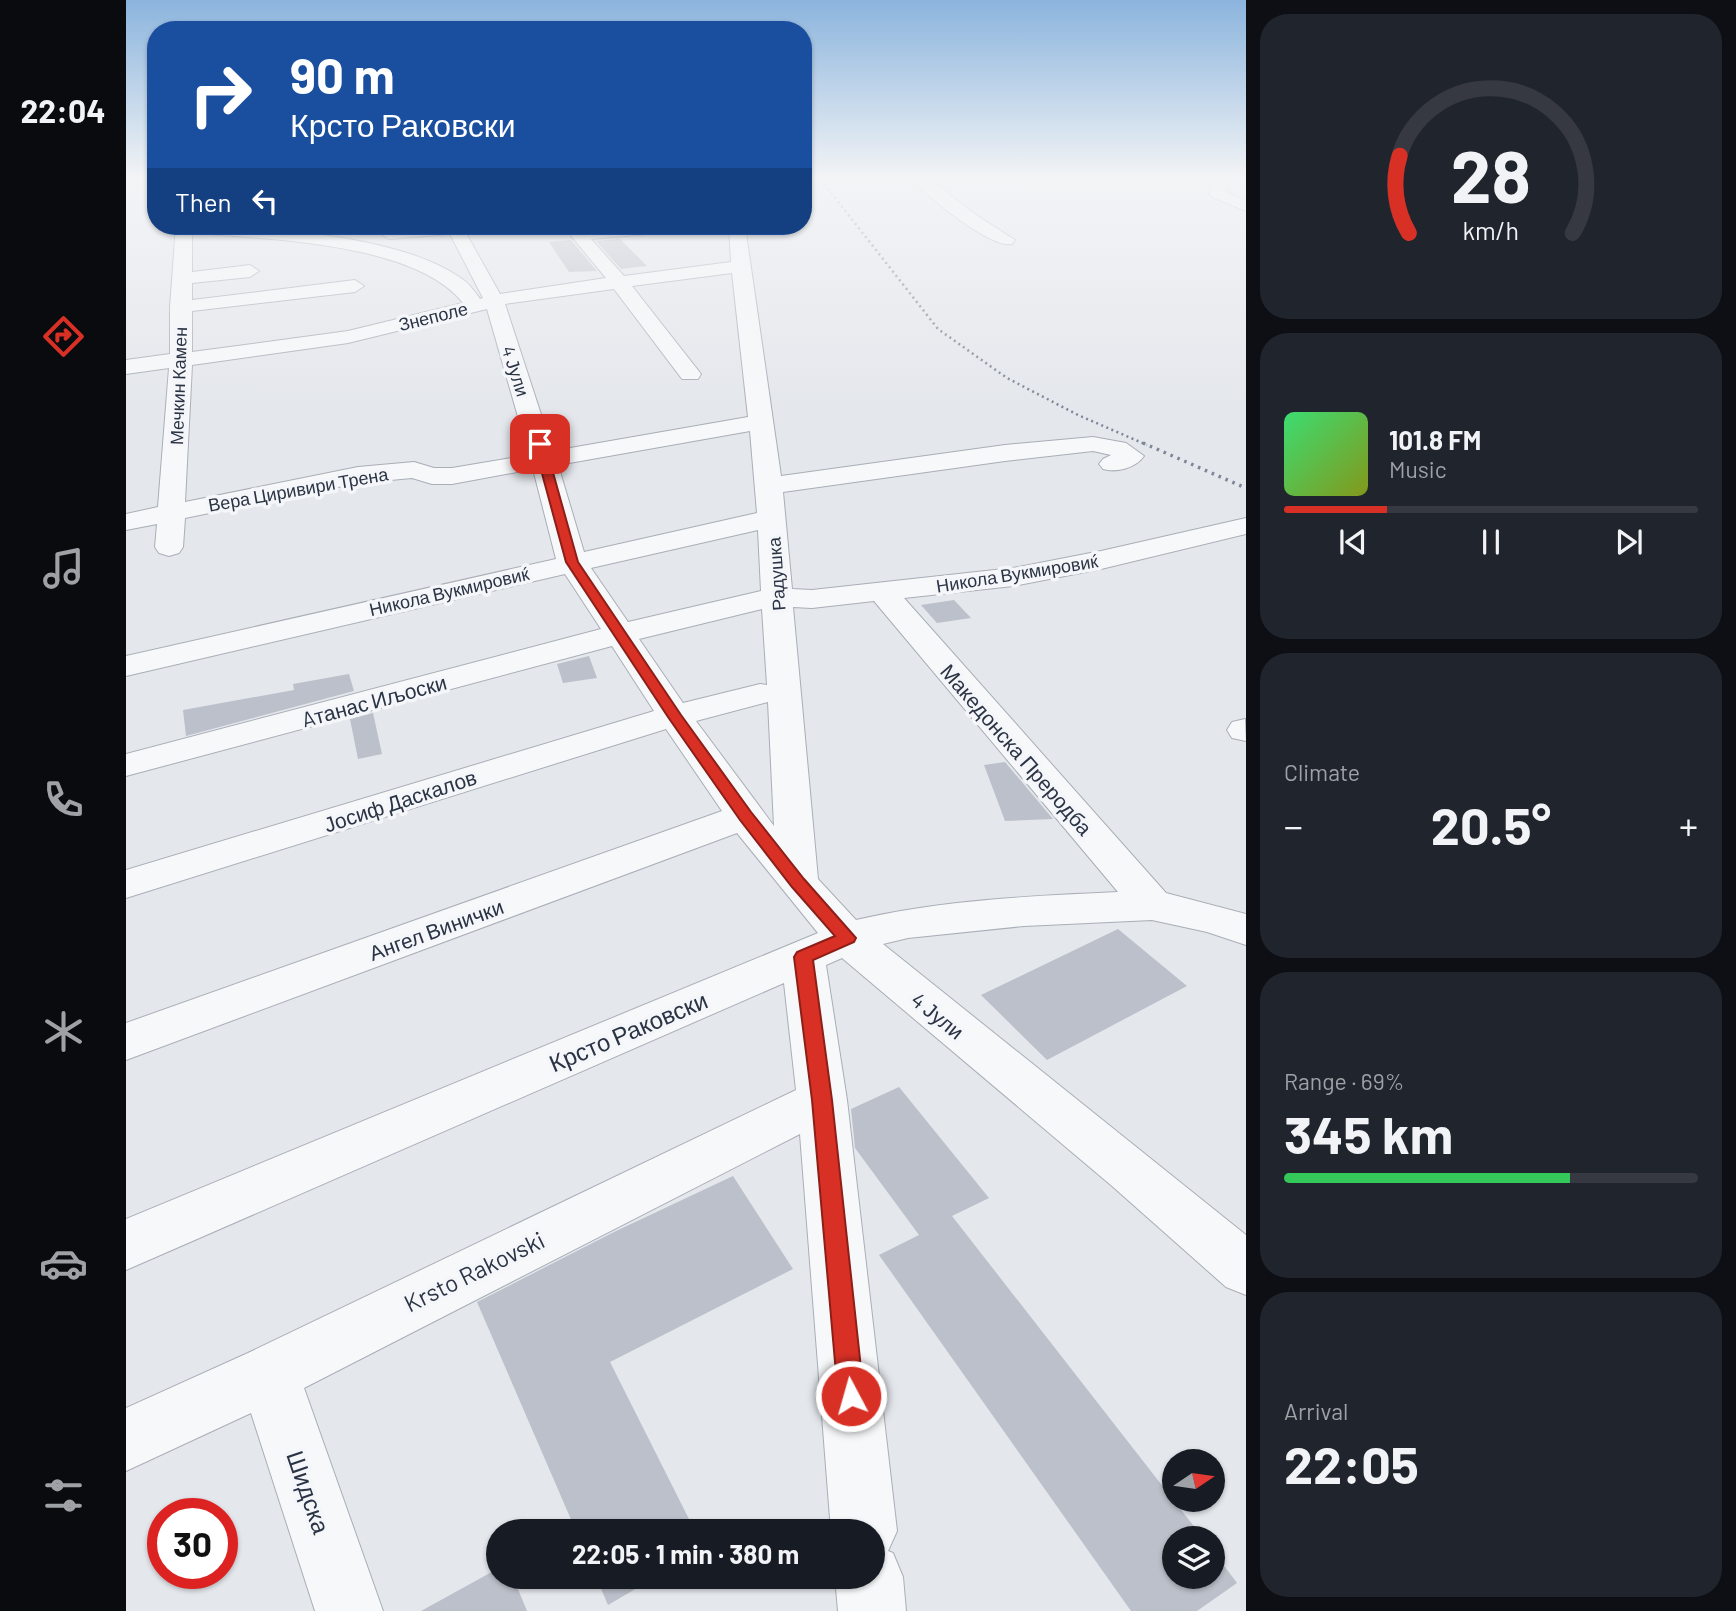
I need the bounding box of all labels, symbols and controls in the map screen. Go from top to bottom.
text: 90 m [290,45,395,104]
icon: right [175,49,266,140]
text: 22:04 [20,91,106,129]
text: Крсто Раковски [290,105,516,143]
text: 28 [1451,130,1531,218]
icon: left [246,182,284,220]
text: Then [175,186,232,217]
text: km/h [1463,215,1519,245]
street label: Знеполе [396,297,470,335]
icon: directions [39,312,88,361]
street label: Мечкин Камен [165,327,191,445]
street label: 4 Јули [498,343,534,399]
pin [510,414,570,474]
text: 101.8 FM [1389,424,1481,455]
icon: arrive [521,425,559,463]
text: Music [1389,455,1447,483]
street label: Вера Циривири Трена [206,462,391,516]
icon: previous [1334,523,1372,561]
icon: pause [1472,523,1510,561]
icon: next [1610,523,1648,561]
street label: Радушка [762,536,790,612]
icon: music [39,544,88,593]
street label: Никола Вукмировиќ [935,549,1100,597]
street label: Никола Вукмировиќ [367,562,531,620]
street label: Македонска Преродба [936,658,1098,840]
street label: Aтанас Иљоски [299,669,449,731]
text: Climate [1284,758,1360,786]
street label: Јосиф Даскалов [321,764,479,836]
icon: phone [39,775,88,824]
text: 20.5° [1431,793,1551,855]
text: − [1284,802,1303,848]
text: + [1679,802,1698,848]
street label: Ангел Винички [365,893,507,965]
street label: Крсто Раковски [544,985,712,1077]
street label: 4 Јули [907,986,969,1044]
icon: climate [39,1007,88,1056]
text: Range · 69% [1284,1067,1404,1095]
text: 345 km [1284,1102,1453,1164]
street label: Krsto Rakovski [399,1225,549,1317]
icon: car [39,1239,88,1288]
position arrow [814,1359,888,1433]
text: Arrival [1284,1397,1348,1425]
text: 22:05 [1284,1432,1419,1494]
street label: Шидска [281,1447,337,1538]
north arrow [1162,1449,1225,1512]
map controls [1162,1449,1225,1589]
icon: filters [39,1471,88,1520]
speed limit sign: 30 [147,1498,238,1589]
button: layers [1162,1526,1225,1589]
text: 22:05 · 1 min · 380 m [572,1538,799,1569]

